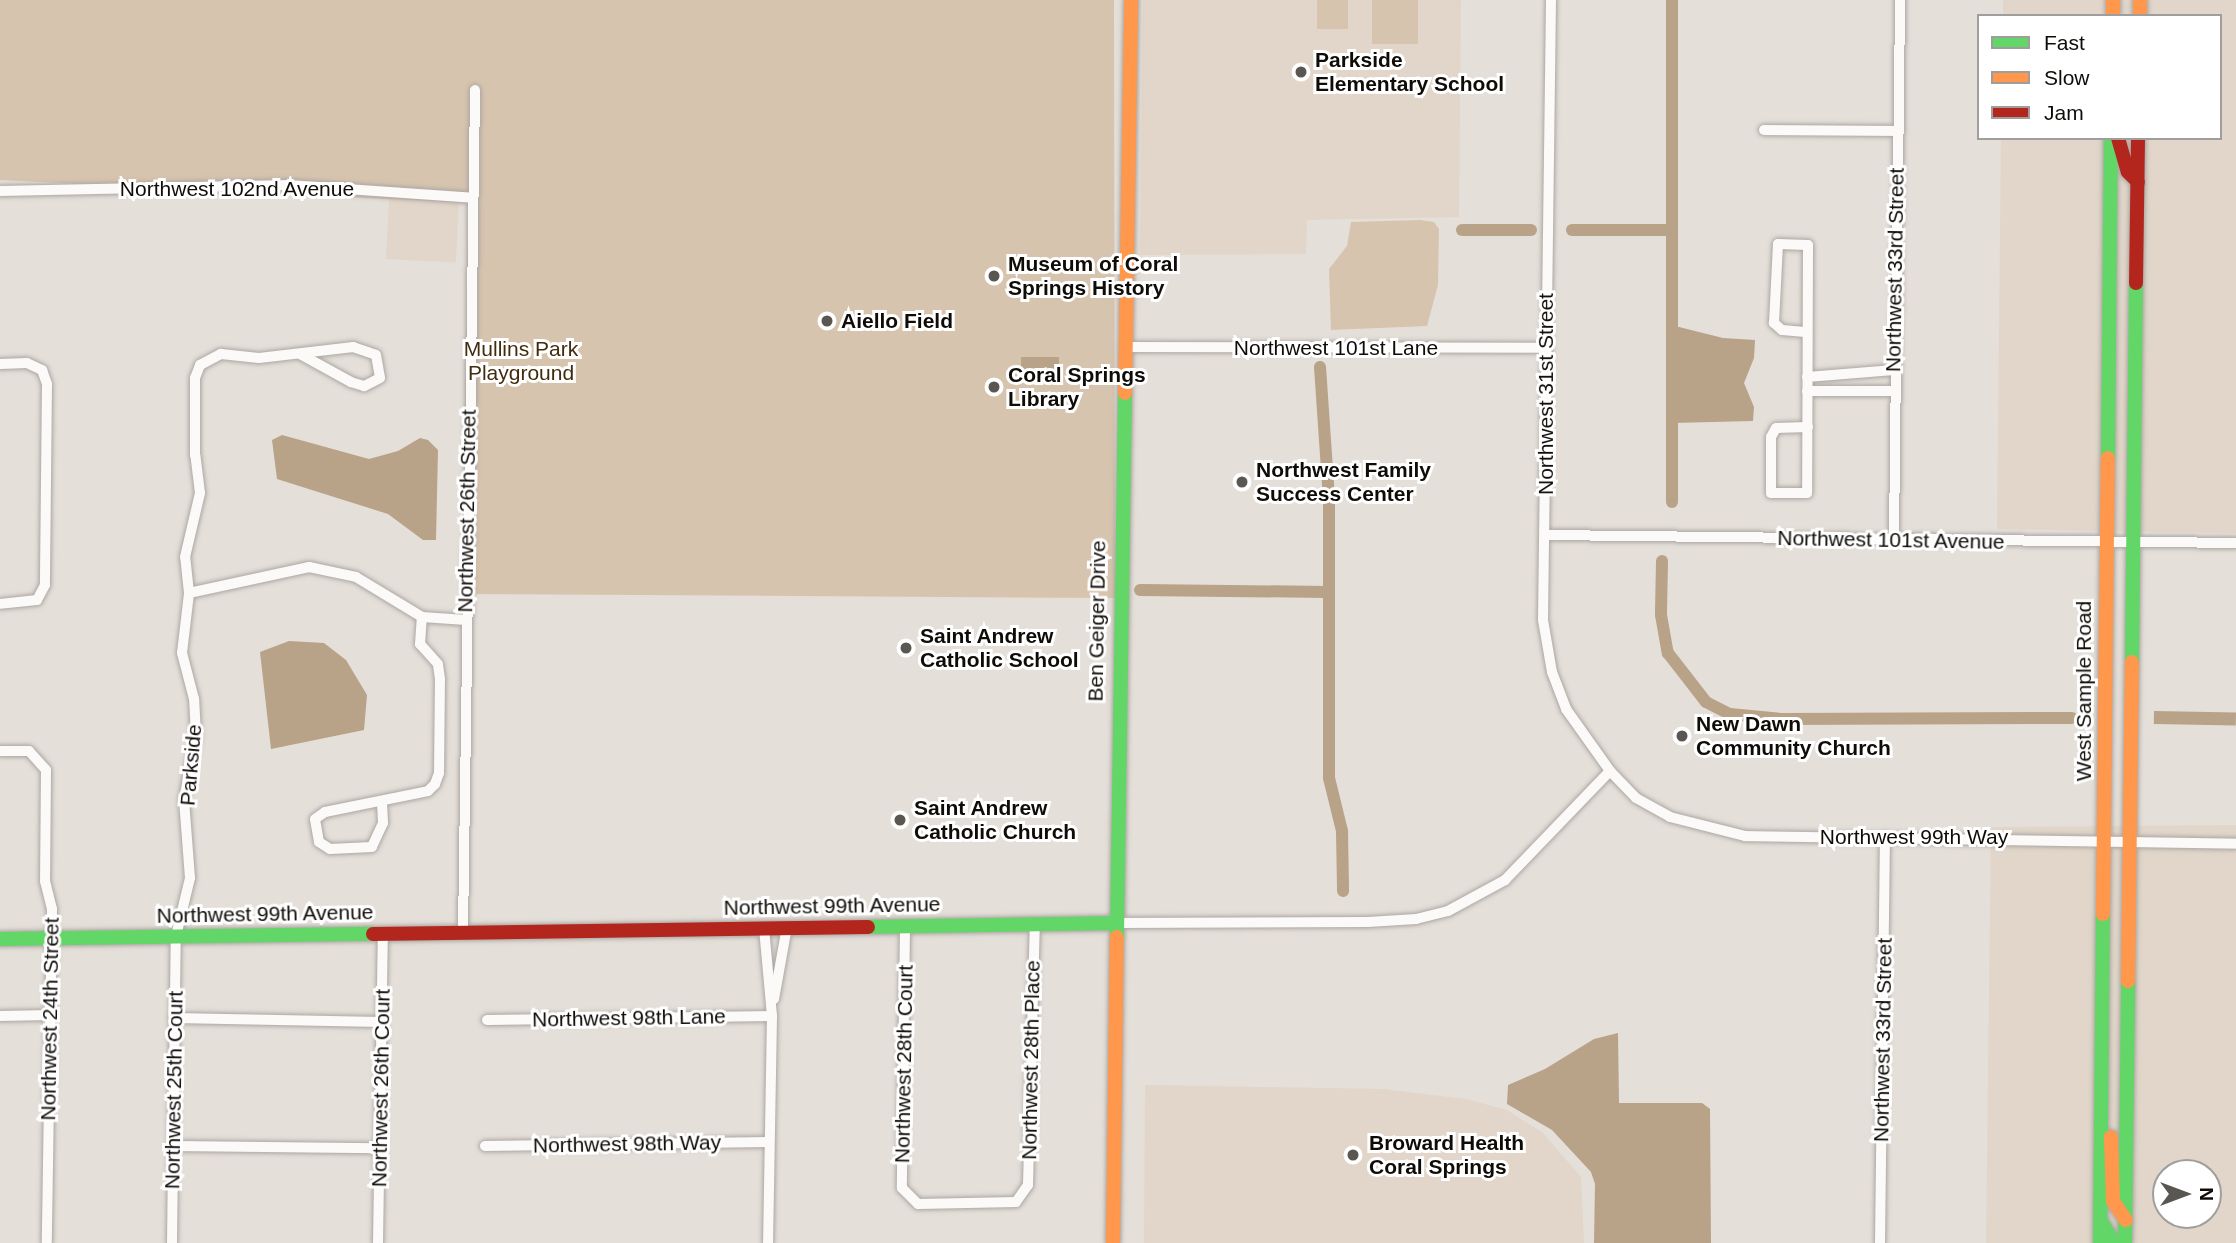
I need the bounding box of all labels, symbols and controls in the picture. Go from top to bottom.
legend [1977,14,2222,140]
text: Fast [2044,31,2085,54]
place label: Parkside Elementary School [1315,47,1504,97]
marker: Parkside Elementary School [1293,64,1309,80]
text: Slow [2044,66,2090,89]
text: Jam [2044,101,2084,124]
street label: Northwest 33rd Street [1881,168,1909,372]
street label: Northwest 102nd Avenue [119,176,355,202]
place label: Museum of Coral Springs History [1008,251,1178,301]
marker: Museum of Coral Springs History [986,268,1002,284]
street label: Northwest 31st Street [1533,293,1559,495]
place label: Aiello Field [841,308,953,334]
marker: Aiello Field [819,313,835,329]
street label: Northwest 101st Lane [1234,335,1438,361]
park label: Mullins Park Playground [464,336,578,386]
place label: Coral Springs Library [1008,362,1146,412]
marker: Coral Springs Library [986,379,1002,395]
street label: Northwest 26th Street [453,409,481,613]
place label: Northwest Family Success Center [1256,457,1431,507]
marker: Northwest Family Success Center [1234,474,1250,490]
street label: Northwest 101st Avenue [1777,525,2005,555]
street label: Ben Geiger Drive [1083,540,1111,702]
street label: West Sample Road [2071,601,2097,781]
place label: Saint Andrew Catholic School [920,623,1079,673]
marker: Saint Andrew Catholic School [898,640,914,656]
place label: New Dawn Community Church [1696,711,1891,761]
street label: Parkside [175,723,207,807]
marker: New Dawn Community Church [1674,728,1690,744]
place label: Saint Andrew Catholic Church [914,795,1076,845]
marker: Saint Andrew Catholic Church [892,812,908,828]
street label: Northwest 99th Way [1820,824,2008,850]
street label: Northwest 99th Avenue [723,892,941,920]
street label: Northwest 99th Avenue [156,900,374,928]
street label: Northwest 24th Street [36,917,64,1121]
street label: Northwest 33rd Street [1869,938,1897,1142]
street label: Northwest 28th Place [1017,960,1045,1160]
street label: Northwest 28th Court [890,965,918,1163]
street label: Northwest 26th Court [367,989,395,1187]
street label: Northwest 25th Court [160,991,188,1189]
street label: Northwest 98th Lane [532,1004,726,1032]
street label: Northwest 98th Way [533,1130,721,1158]
place label: Broward Health Coral Springs [1369,1130,1524,1180]
marker: Broward Health Coral Springs [1343,1145,1363,1165]
north arrow [2152,1159,2222,1229]
text: N [2196,1187,2217,1201]

